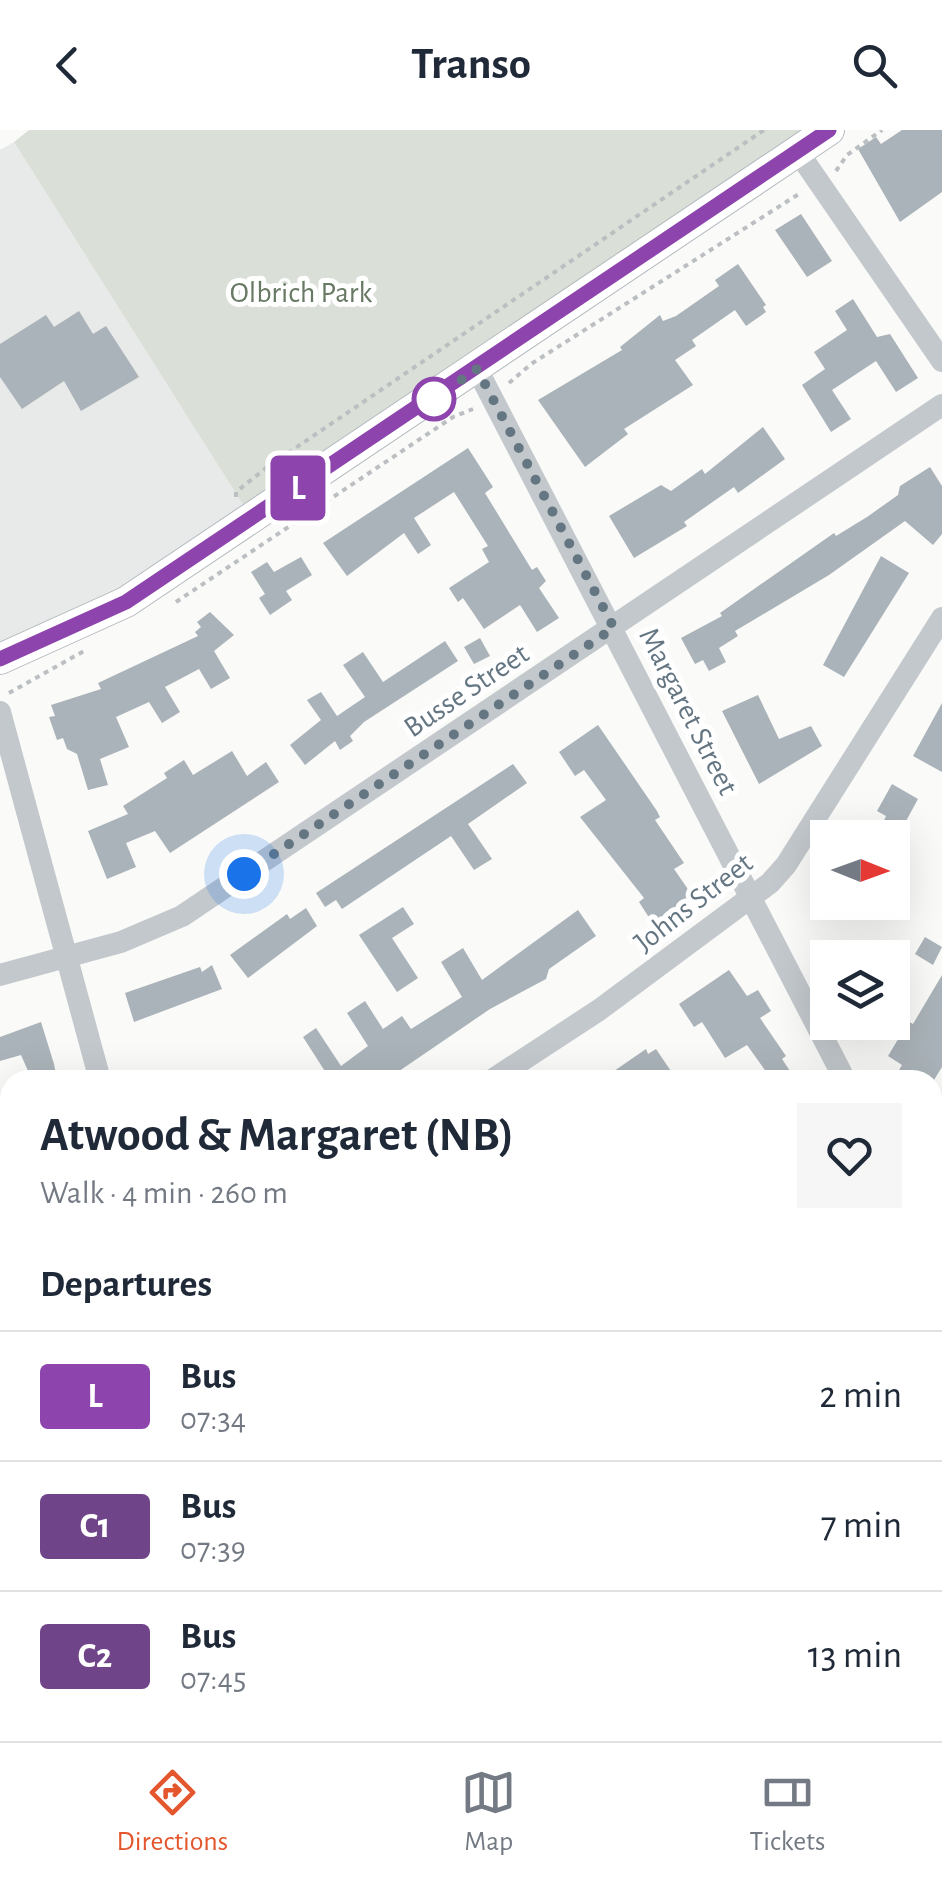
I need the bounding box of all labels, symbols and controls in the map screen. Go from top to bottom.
icon: back [40,38,95,93]
icon: search [847,38,902,93]
text: Transo [411,42,531,87]
park label: Olbrich Park [230,278,373,308]
unlabelled marker [413,378,455,420]
line badge: L [266,456,330,520]
text: L [290,471,306,506]
street label: Margaret Street [633,623,743,800]
street label: Busse Street [399,638,535,743]
north arrow [810,820,910,920]
map controls [810,820,910,1040]
street label: Johns Street [629,847,759,958]
your location [219,849,269,899]
button: layers [810,940,910,1040]
button: heart [797,1103,902,1208]
text: Atwood & Margaret (NB) [40,1112,514,1160]
text: Walk · 4 min · 260 m [40,1177,288,1209]
text: Departures [40,1266,212,1304]
text: Bus [180,1358,236,1396]
text: 2 min [819,1377,902,1415]
text: L [87,1379,103,1414]
text: 07:34 [180,1403,246,1435]
text: Bus [180,1488,236,1526]
text: 7 min [821,1507,902,1545]
text: C1 [80,1509,110,1544]
text: 07:39 [180,1533,246,1565]
text: Bus [180,1618,236,1656]
text: 13 min [808,1637,902,1675]
text: C2 [78,1639,112,1674]
text: 07:45 [180,1663,246,1695]
tab: Directions [117,1765,228,1859]
tab: Map [461,1765,516,1859]
tab: Tickets [750,1765,825,1859]

